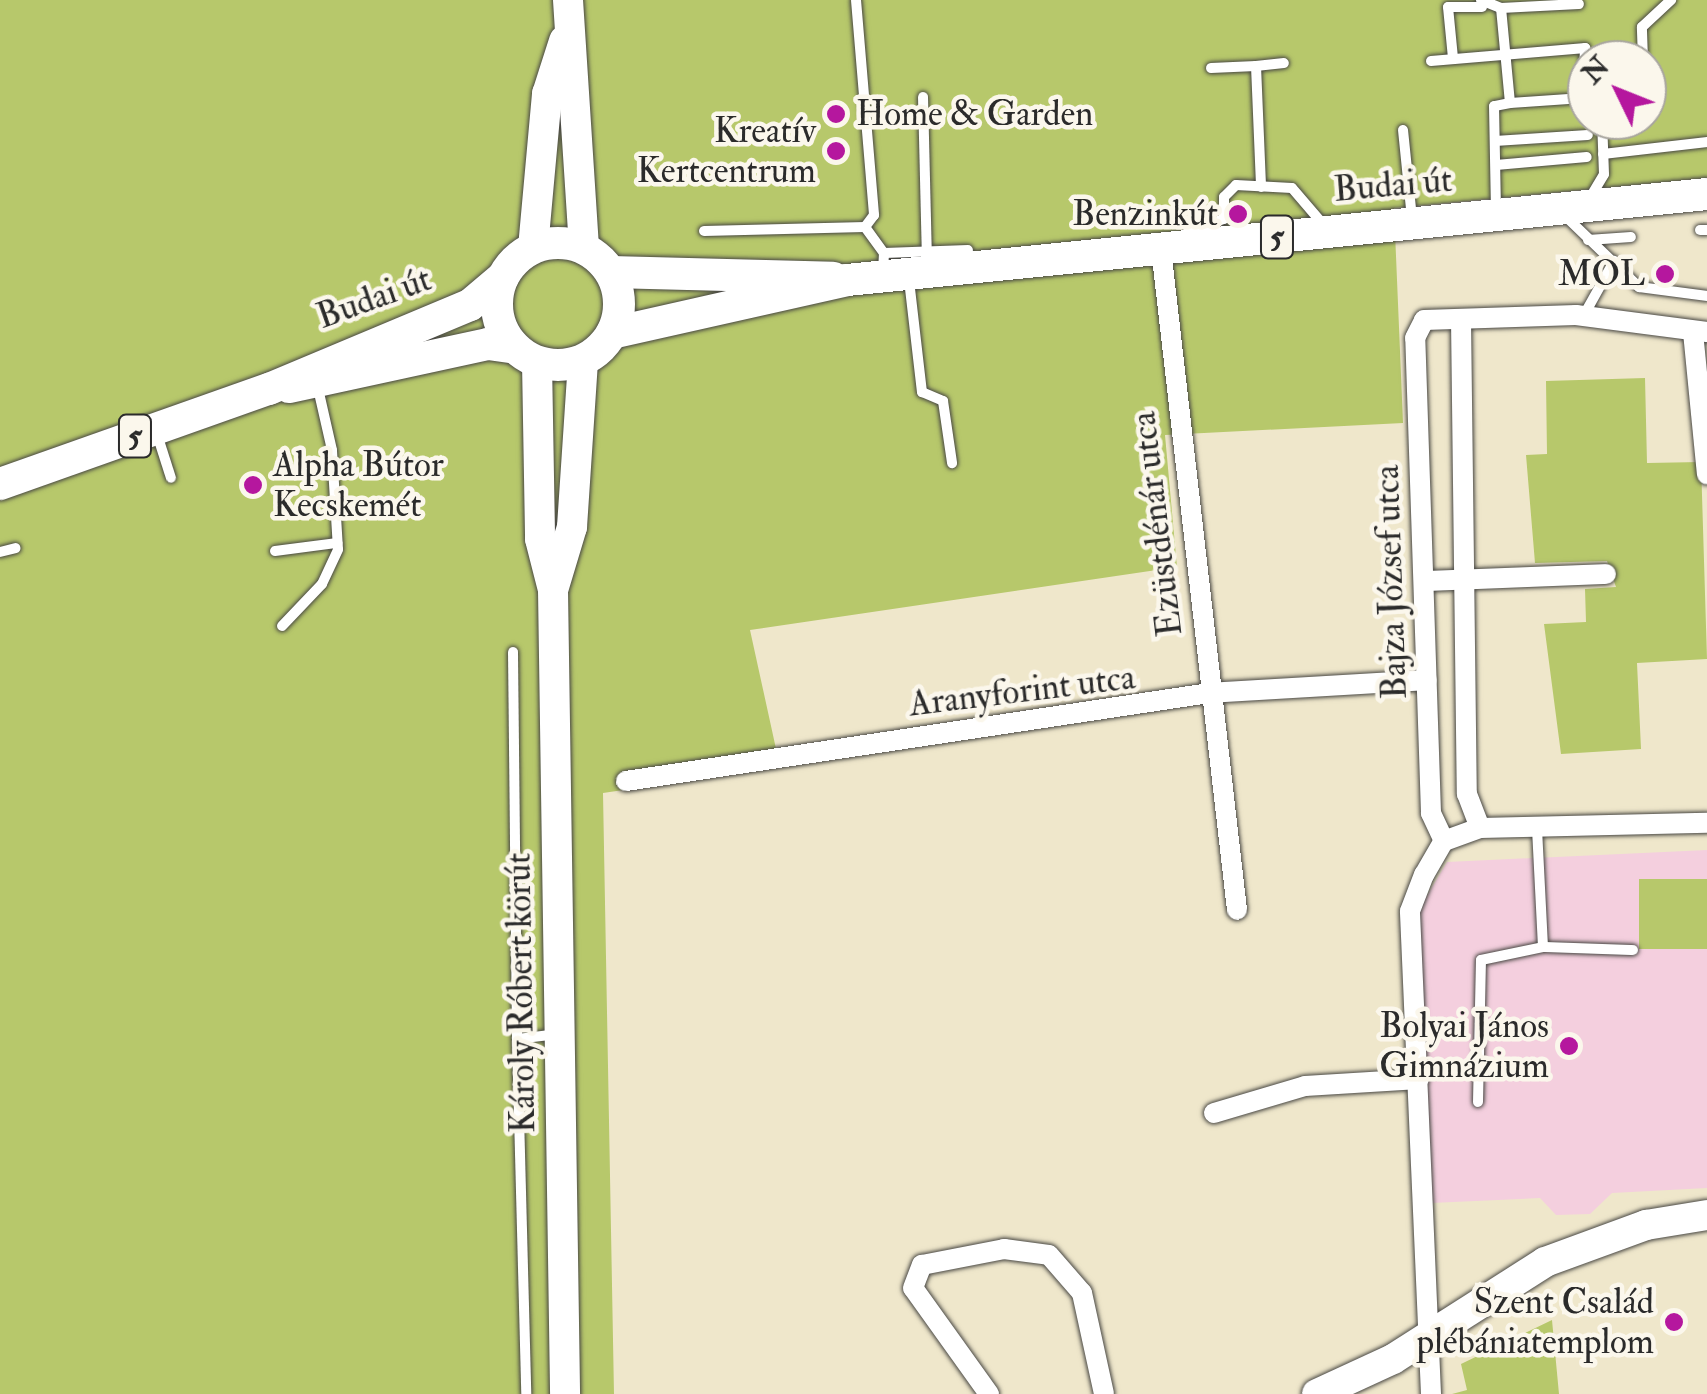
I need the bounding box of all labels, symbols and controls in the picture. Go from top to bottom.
north arrow [1567,40,1667,140]
text: N [1575,49,1618,92]
place label: Home & Garden [856,93,1093,135]
marker: Home & Garden [825,103,847,125]
place label: Kreatív Kertcentrum [637,110,816,192]
marker: Kreatív Kertcentrum [825,140,847,162]
street label: Budai út [1332,159,1454,211]
place label: Benzinkút [1072,193,1218,235]
marker: Benzinkút [1227,203,1249,225]
road number: 5 [1260,210,1294,264]
place label: MOL [1558,253,1645,295]
street label: Budai út [311,258,437,338]
marker: MOL [1654,263,1676,285]
road number: 5 [118,409,152,463]
street label: Ezüstdénár utca [1122,409,1192,639]
place label: Alpha Bútor Kecskemét [273,444,444,526]
street label: Bajza József utca [1366,464,1416,700]
marker: Alpha Bútor Kecskemét [242,474,264,496]
street label: Aranyforint utca [907,656,1137,726]
street label: Károly Róbert körút [498,852,544,1134]
place label: Bolyai János Gimnázium [1379,1005,1549,1087]
marker: Bolyai János Gimnázium [1558,1035,1580,1057]
place label: Szent Család plébániatemplom [1416,1281,1654,1363]
marker: Szent Család plébániatemplom [1663,1311,1685,1333]

